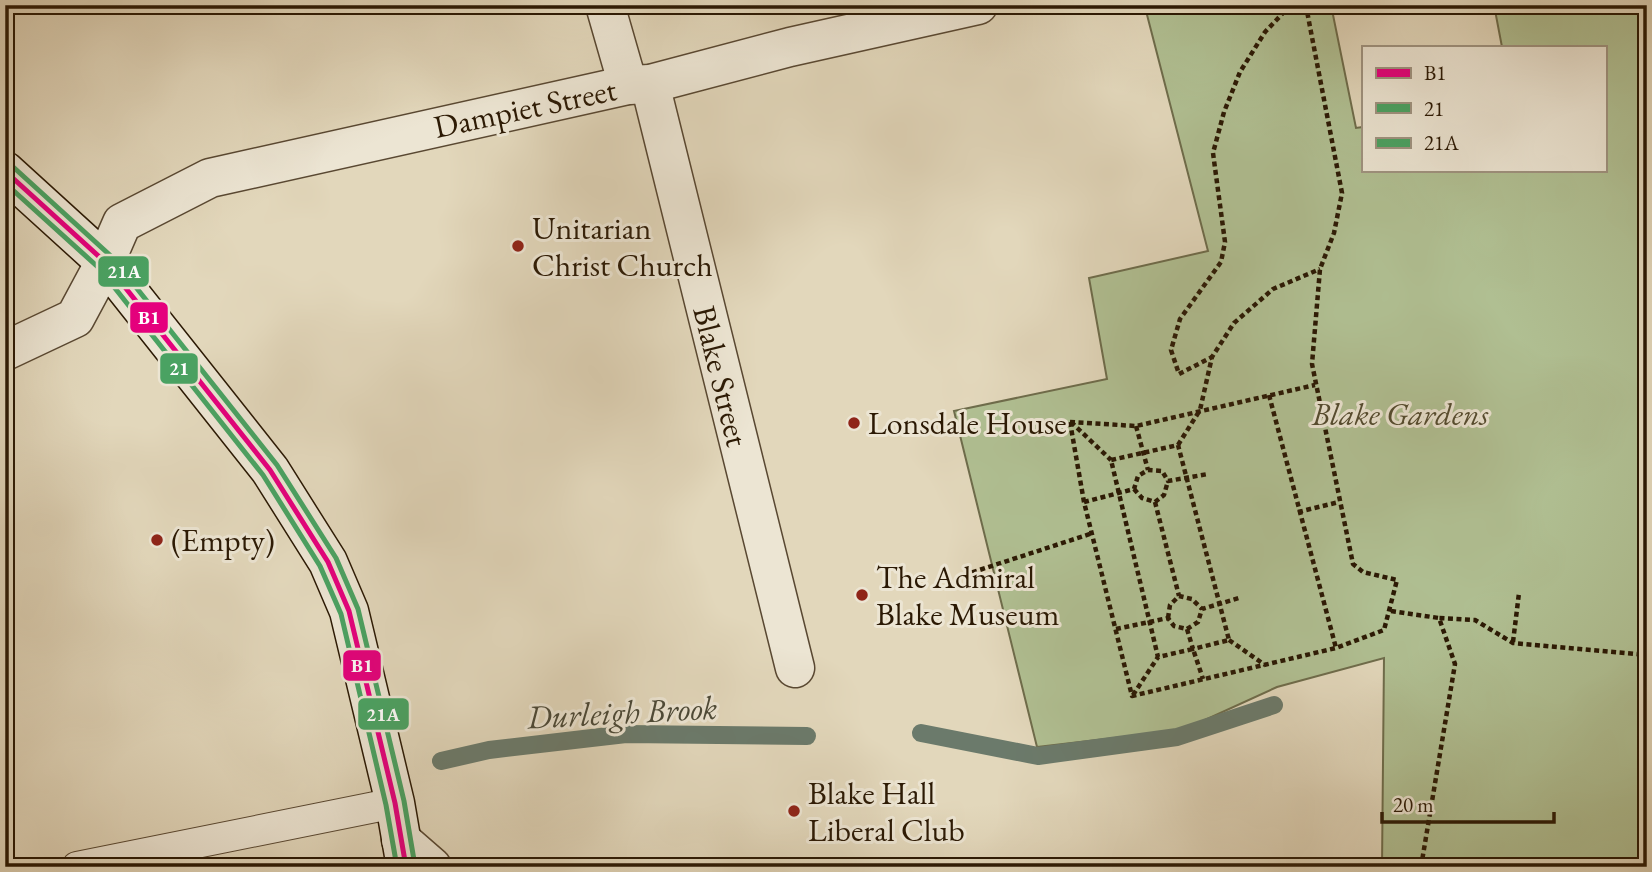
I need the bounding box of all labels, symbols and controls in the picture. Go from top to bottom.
legend [1362,46,1606,172]
text: B1 [1424,59,1446,86]
street label: Dampiet Street [430,68,620,148]
text: 21 [1424,95,1444,122]
text: 21A [1424,129,1459,156]
place label: Unitarian Christ Church [532,207,713,286]
marker: Unitarian Christ Church [510,238,526,254]
line badge: 21A [97,255,150,288]
text: 21A [107,259,141,284]
line badge: B1 [129,301,169,334]
street label: Blake Street [683,301,759,451]
text: B1 [138,305,160,330]
line badge: 21 [159,352,199,385]
text: 21 [169,356,189,381]
park label: Blake Gardens [1311,393,1489,435]
place label: Lonsdale House [868,402,1067,444]
marker: Lonsdale House [846,415,862,431]
place label: (Empty) [171,519,275,561]
marker: (Empty) [149,532,165,548]
place label: The Admiral Blake Museum [876,556,1059,635]
marker: The Admiral Blake Museum [854,587,870,603]
line badge: B1 [342,649,382,682]
text: B1 [351,653,373,678]
water label: Durleigh Brook [525,686,718,739]
line badge: 21A [357,697,410,731]
text: 21A [366,702,400,727]
place label: Blake Hall Liberal Club [808,772,965,851]
scale bar [1382,781,1554,825]
text: 20 m [1393,791,1434,818]
marker: Blake Hall Liberal Club [786,803,802,819]

